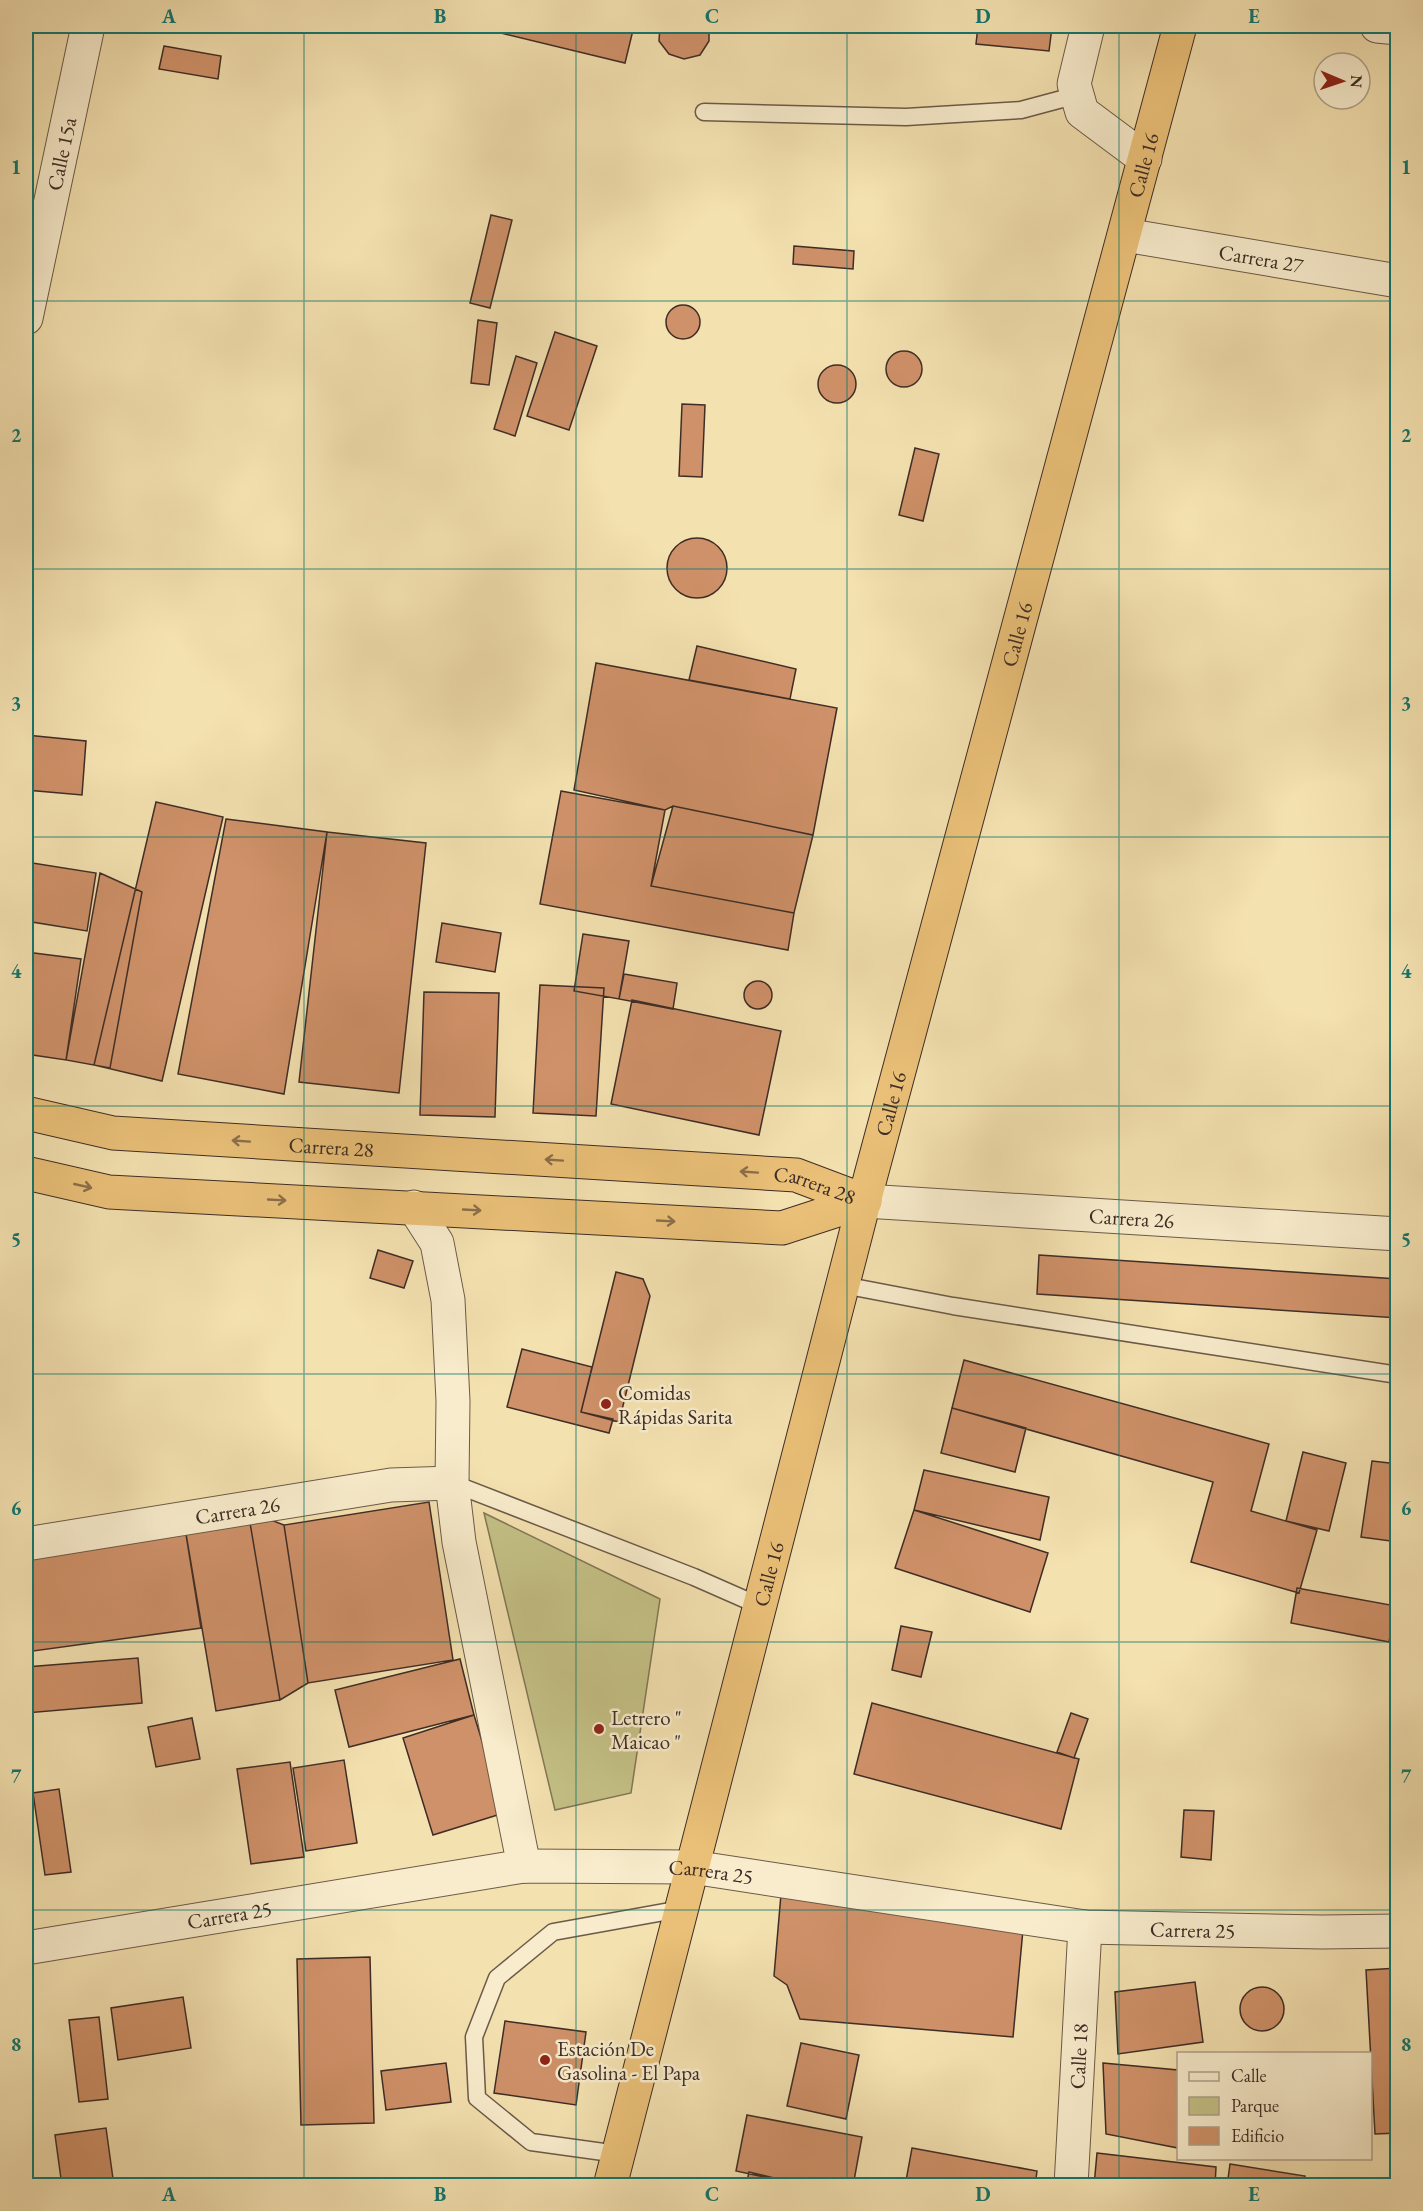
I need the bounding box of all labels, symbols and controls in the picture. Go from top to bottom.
text: A [161,3,177,29]
text: B [434,3,446,29]
text: C [705,3,719,29]
text: D [975,3,991,29]
text: E [1248,3,1260,29]
north arrow [1312,51,1372,111]
text: N [1346,75,1367,88]
street label: Calle 15a [40,114,82,193]
street label: Calle 16 [1121,130,1164,200]
text: 1 [11,154,21,180]
text: 1 [1401,154,1411,180]
street label: Carrera 27 [1217,238,1306,278]
text: 2 [11,422,22,448]
text: 2 [1401,422,1412,448]
street label: Calle 16 [995,599,1038,670]
text: 3 [11,690,21,716]
text: 3 [1401,690,1411,716]
text: 4 [11,958,22,984]
text: 4 [1401,958,1412,984]
street label: Calle 16 [869,1068,912,1139]
street label: Carrera 28 [288,1130,375,1163]
one-way arrow [231,1135,251,1146]
one-way arrow [544,1154,564,1165]
street label: Carrera 28 [773,1160,860,1210]
one-way arrow [739,1166,759,1177]
one-way arrow [72,1181,92,1192]
one-way arrow [266,1195,286,1206]
street label: Carrera 26 [1088,1201,1175,1234]
one-way arrow [461,1205,481,1216]
one-way arrow [656,1216,676,1227]
text: 5 [11,1226,21,1252]
text: 5 [1401,1226,1411,1252]
place label: Comidas Rápidas Sarita [618,1379,733,1430]
marker: Comidas Rápidas Sarita [599,1397,613,1411]
street label: Carrera 26 [193,1490,282,1530]
text: 6 [11,1495,22,1521]
text: 6 [1401,1495,1412,1521]
street label: Calle 16 [747,1539,789,1609]
place label: Letrero " Maicao " [611,1704,682,1755]
marker: Letrero " Maicao " [592,1722,606,1736]
text: 7 [11,1763,22,1789]
text: 7 [1401,1763,1412,1789]
street label: Carrera 25 [669,1853,755,1890]
street label: Carrera 25 [185,1894,274,1935]
street label: Carrera 25 [1150,1915,1236,1944]
street label: Calle 18 [1063,2023,1093,2090]
text: 8 [11,2031,21,2057]
text: 8 [1401,2031,1411,2057]
place label: Estación De Gasolina - El Papa [557,2035,701,2086]
legend [1177,2052,1372,2160]
marker: Estación De Gasolina - El Papa [538,2053,552,2067]
text: Calle [1231,2064,1267,2087]
text: Parque [1231,2094,1279,2117]
text: Edificio [1231,2124,1284,2147]
text: A [161,2181,177,2207]
text: B [434,2181,446,2207]
text: C [705,2181,719,2207]
text: D [975,2181,991,2207]
text: E [1248,2181,1260,2207]

